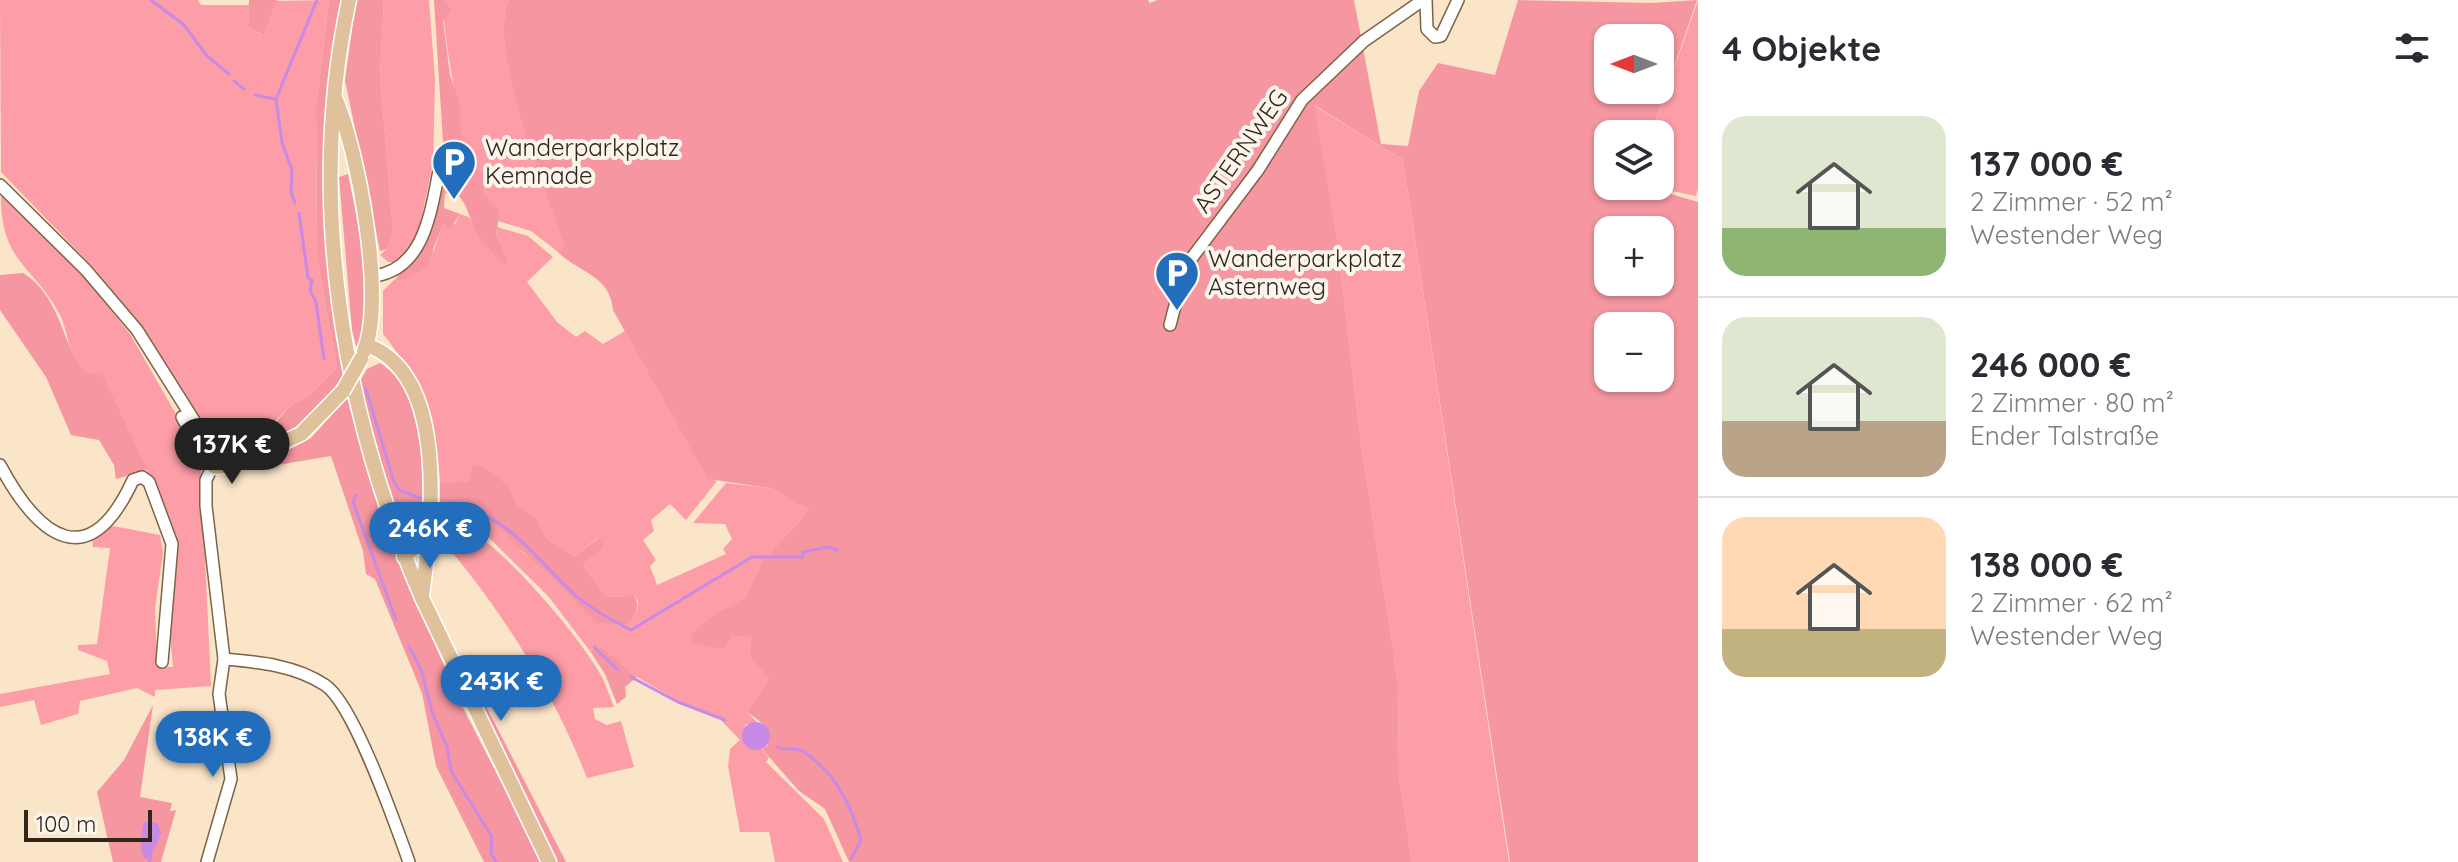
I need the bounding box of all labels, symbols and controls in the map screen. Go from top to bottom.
north arrow [1594,24,1674,104]
map controls [1594,24,1674,392]
icon: filters [2390,26,2434,70]
text: 4 Objekte [1722,27,1881,70]
street label: ASTERNWEG [1187,83,1294,218]
button: layers [1594,120,1674,200]
place label: Wanderparkplatz Kemnade [485,132,679,190]
parking icon: Wanderparkplatz Kemnade [430,138,478,201]
text: 137 000 € [1970,142,2123,185]
icon: home [1786,148,1882,244]
text: 2 Zimmer · 52 m² [1970,185,2173,218]
button: + [1594,216,1674,296]
text: Westender Weg [1970,218,2163,251]
place label: Wanderparkplatz Asternweg [1208,243,1402,301]
parking icon: Wanderparkplatz Asternweg [1153,249,1201,312]
button: − [1594,312,1674,392]
text: 246 000 € [1970,343,2131,386]
icon: home [1786,349,1882,445]
text: 2 Zimmer · 80 m² [1970,386,2174,419]
pin: 137K € [167,418,297,486]
text: Ender Talstraße [1970,419,2159,452]
text: 137K € [193,427,271,460]
pin: 246K € [365,502,495,570]
text: 246K € [387,511,473,544]
text: 138 000 € [1970,543,2123,586]
icon: home [1786,549,1882,645]
text: 2 Zimmer · 62 m² [1970,586,2173,619]
text: Westender Weg [1970,619,2163,652]
pin: 243K € [436,655,566,723]
text: 243K € [459,664,543,697]
pin: 138K € [148,711,278,779]
text: 138K € [174,720,252,753]
scale bar [24,806,152,842]
text: 100 m [36,810,96,838]

